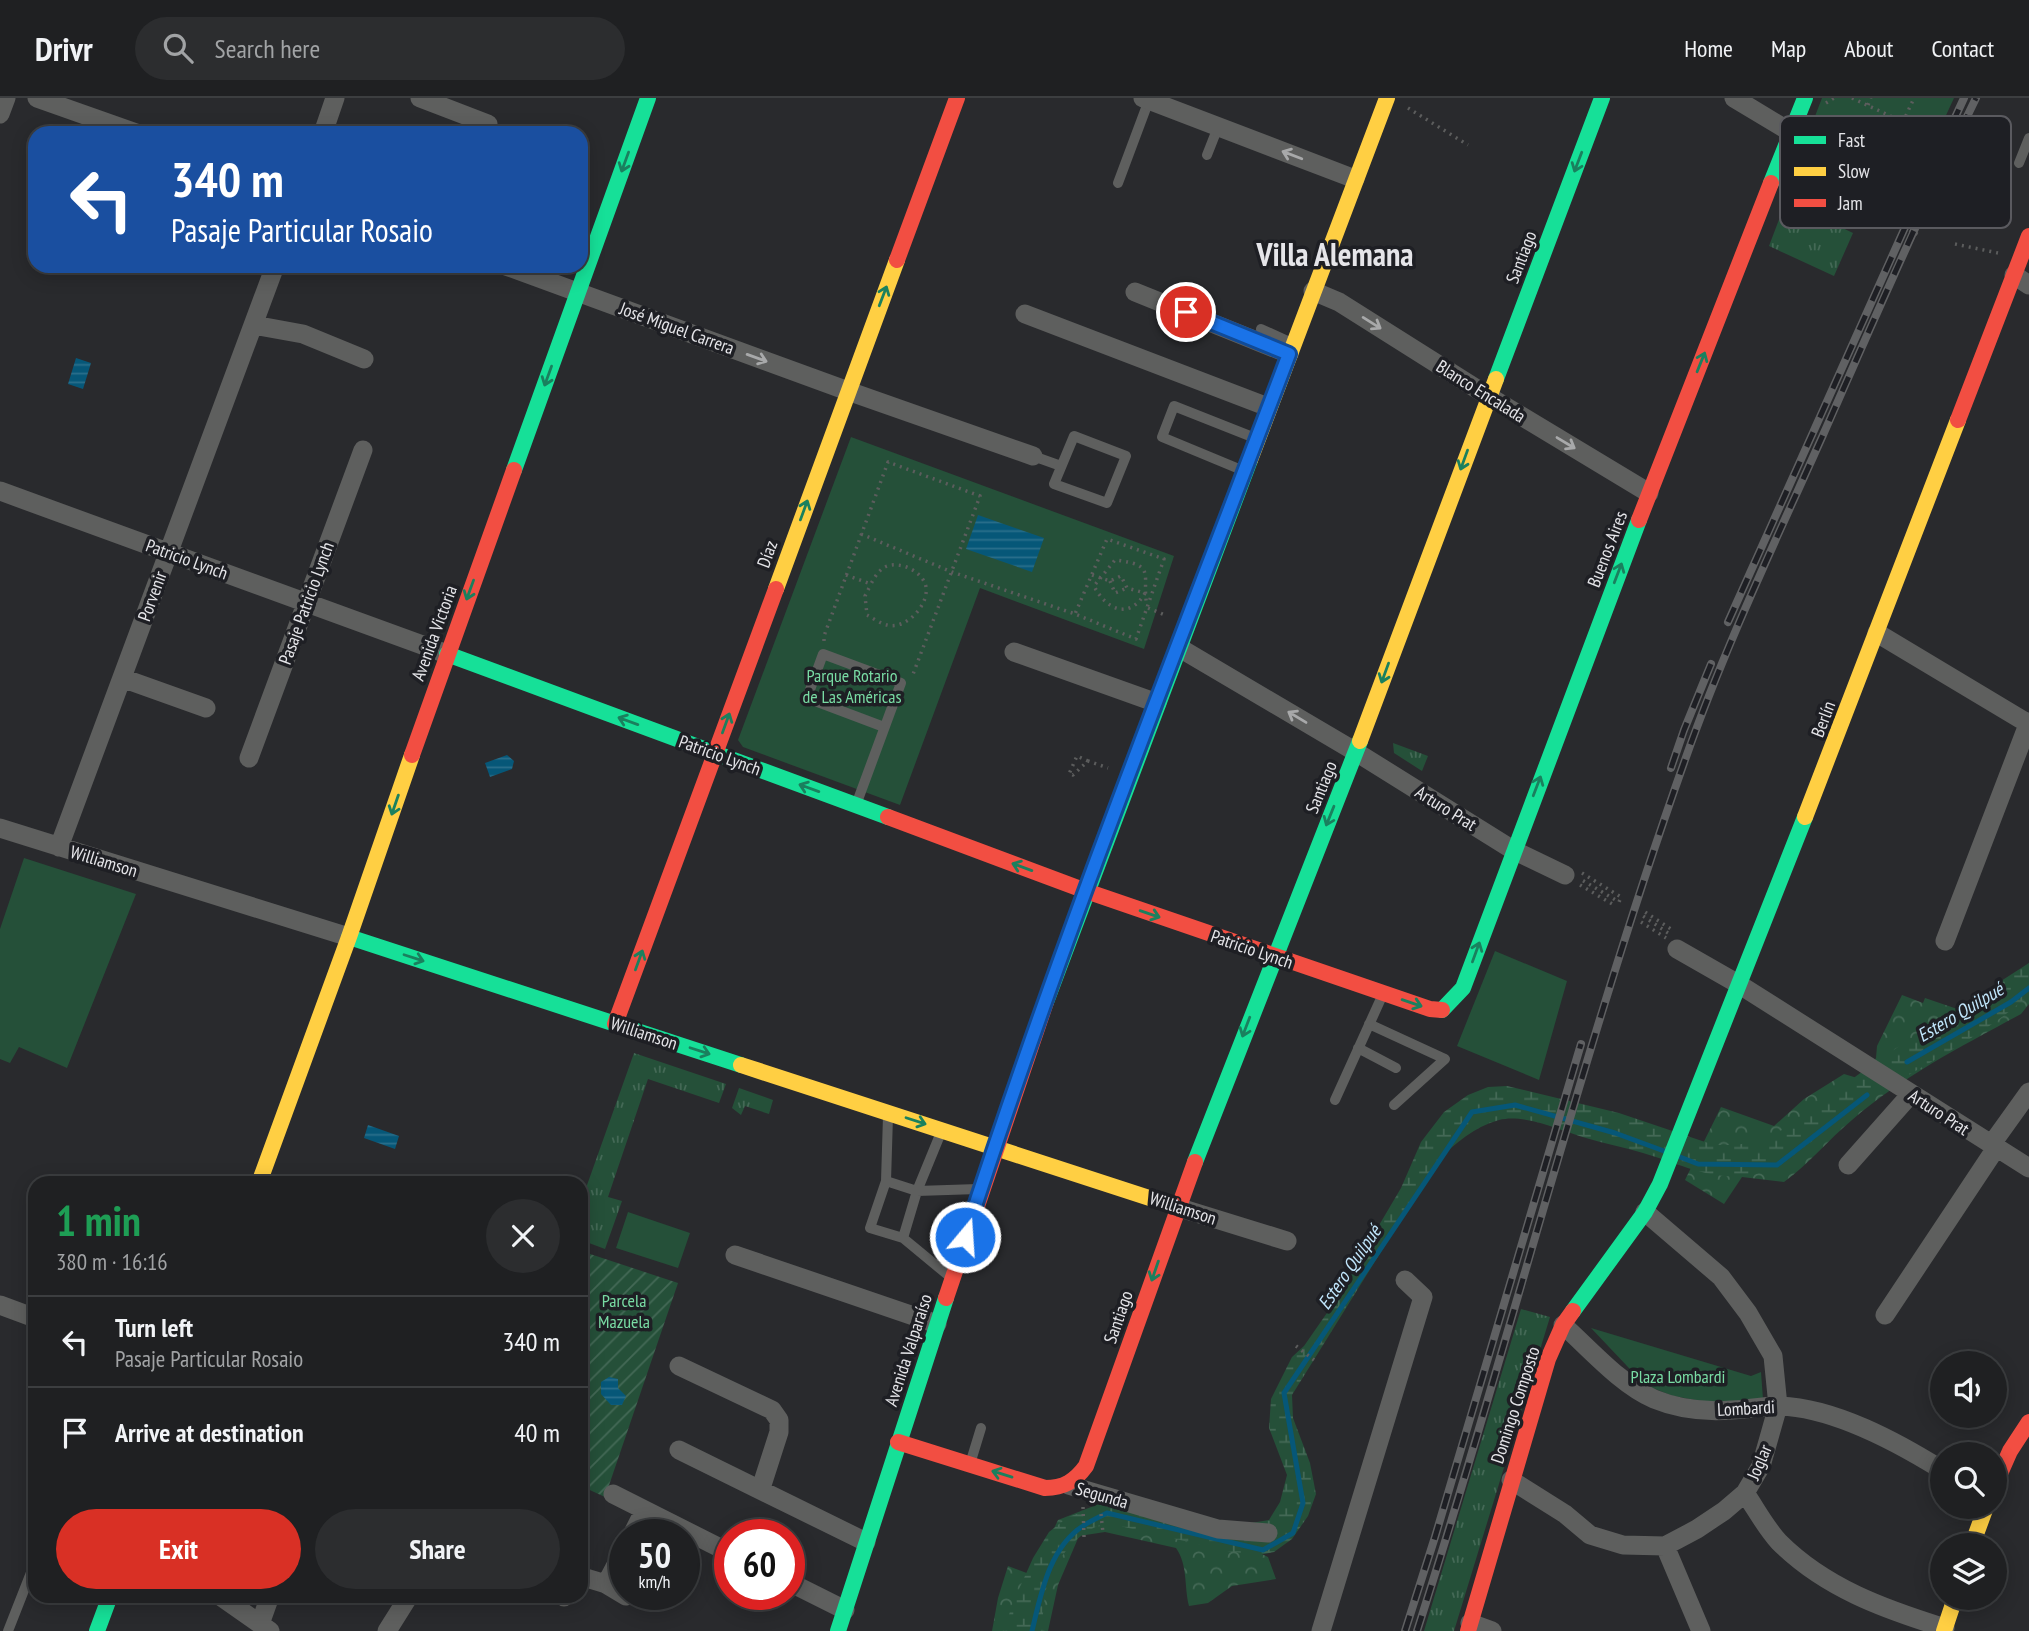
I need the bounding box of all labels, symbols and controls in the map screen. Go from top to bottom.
search box [135,17,625,80]
text: Drivr [35,27,93,70]
icon: search [159,29,197,67]
text: Search here [215,32,320,65]
text: Home [1684,33,1733,64]
text: Map [1771,33,1806,64]
text: About [1844,33,1893,64]
text: Contact [1931,33,1994,64]
legend [1780,116,2011,228]
text: Fast [1838,128,1866,152]
text: 340 m [171,147,284,211]
one-way arrow [1281,147,1303,160]
one-way arrow [1570,150,1583,172]
one-way arrow [618,151,630,173]
icon: left [56,154,147,245]
text: Slow [1838,159,1871,183]
text: Jam [1837,191,1863,215]
text: Pasaje Particular Rosaio [171,209,433,251]
street label: Santiago [1501,227,1542,287]
district label: Villa Alemana [1255,233,1414,275]
pin [1156,282,1216,342]
one-way arrow [878,286,890,308]
icon: arrive [1167,293,1205,331]
street label: José Miguel Carrera [616,296,738,359]
one-way arrow [1362,316,1382,330]
one-way arrow [1696,351,1709,373]
one-way arrow [746,353,768,365]
street label: Blanco Encalada [1432,354,1530,428]
one-way arrow [541,365,553,387]
one-way arrow [1555,436,1575,450]
one-way arrow [1457,449,1470,470]
one-way arrow [799,499,812,521]
street label: Buenos Aires [1582,508,1632,590]
street label: Patricio Lynch [143,534,231,584]
street label: Díaz [752,537,782,571]
street label: Pasaje Patricio Lynch [273,539,339,667]
one-way arrow [1613,563,1626,585]
street label: Porvenir [132,568,172,624]
one-way arrow [463,578,475,600]
street label: Avenida Victoria [406,582,462,684]
one-way arrow [1378,662,1390,684]
park label: Parque Rotario de Las Américas [802,664,902,708]
street label: Berlín [1806,698,1840,740]
one-way arrow [1287,710,1307,724]
one-way arrow [721,713,733,735]
one-way arrow [617,714,639,726]
street label: Patricio Lynch [676,730,764,780]
street label: Santiago [1300,757,1342,817]
one-way arrow [1532,776,1545,797]
one-way arrow [798,780,820,793]
street label: Arturo Prat [1411,780,1481,836]
one-way arrow [388,793,400,815]
one-way arrow [1323,804,1336,826]
street label: Williamson [68,840,140,882]
one-way arrow [1011,860,1033,873]
one-way arrow [1139,909,1161,921]
street label: Patricio Lynch [1208,924,1296,974]
one-way arrow [1471,942,1484,964]
one-way arrow [634,949,646,971]
one-way arrow [402,953,424,965]
water label: Estero Quilpué [1912,976,2009,1047]
one-way arrow [1400,998,1422,1010]
street label: Williamson [608,1011,680,1055]
one-way arrow [1239,1016,1252,1038]
one-way arrow [689,1045,711,1058]
street label: Arturo Prat [1904,1084,1974,1140]
one-way arrow [905,1116,927,1128]
street label: Williamson [1147,1186,1219,1230]
text: 1 min [56,1193,141,1248]
button: close [486,1199,560,1273]
position arrow [928,1200,1002,1274]
water label: Estero Quilpué [1312,1218,1387,1314]
text: 380 m · 16:16 [56,1247,168,1276]
one-way arrow [1147,1260,1160,1281]
street label: Santiago [1098,1287,1138,1346]
park label: Parcela Mazuela [598,1289,650,1333]
street label: Avenida Valparaíso [879,1291,937,1409]
text: Turn left [115,1311,193,1344]
icon: left [56,1323,94,1361]
text: 340 m [502,1325,560,1358]
street label: Domingo Composto [1485,1343,1545,1466]
text: Pasaje Particular Rosaio [115,1344,303,1373]
map controls [1930,1351,2007,1610]
button: sound [1930,1351,2007,1428]
park label: Plaza Lombardi [1631,1365,1725,1388]
street label: Lombardi [1717,1395,1775,1421]
icon: arrive [56,1414,94,1452]
text: Arrive at destination [115,1416,304,1449]
text: 40 m [514,1416,560,1449]
street label: Joglar [1741,1441,1777,1484]
button: search [1930,1442,2007,1519]
one-way arrow [992,1467,1014,1480]
street label: Segunda [1073,1477,1131,1513]
button: Exit [56,1509,301,1589]
button: Share [315,1509,560,1589]
speed limit sign: 60 [714,1519,805,1610]
text: 50 [638,1532,671,1578]
button: layers [1930,1533,2007,1610]
text: km/h [639,1570,670,1593]

